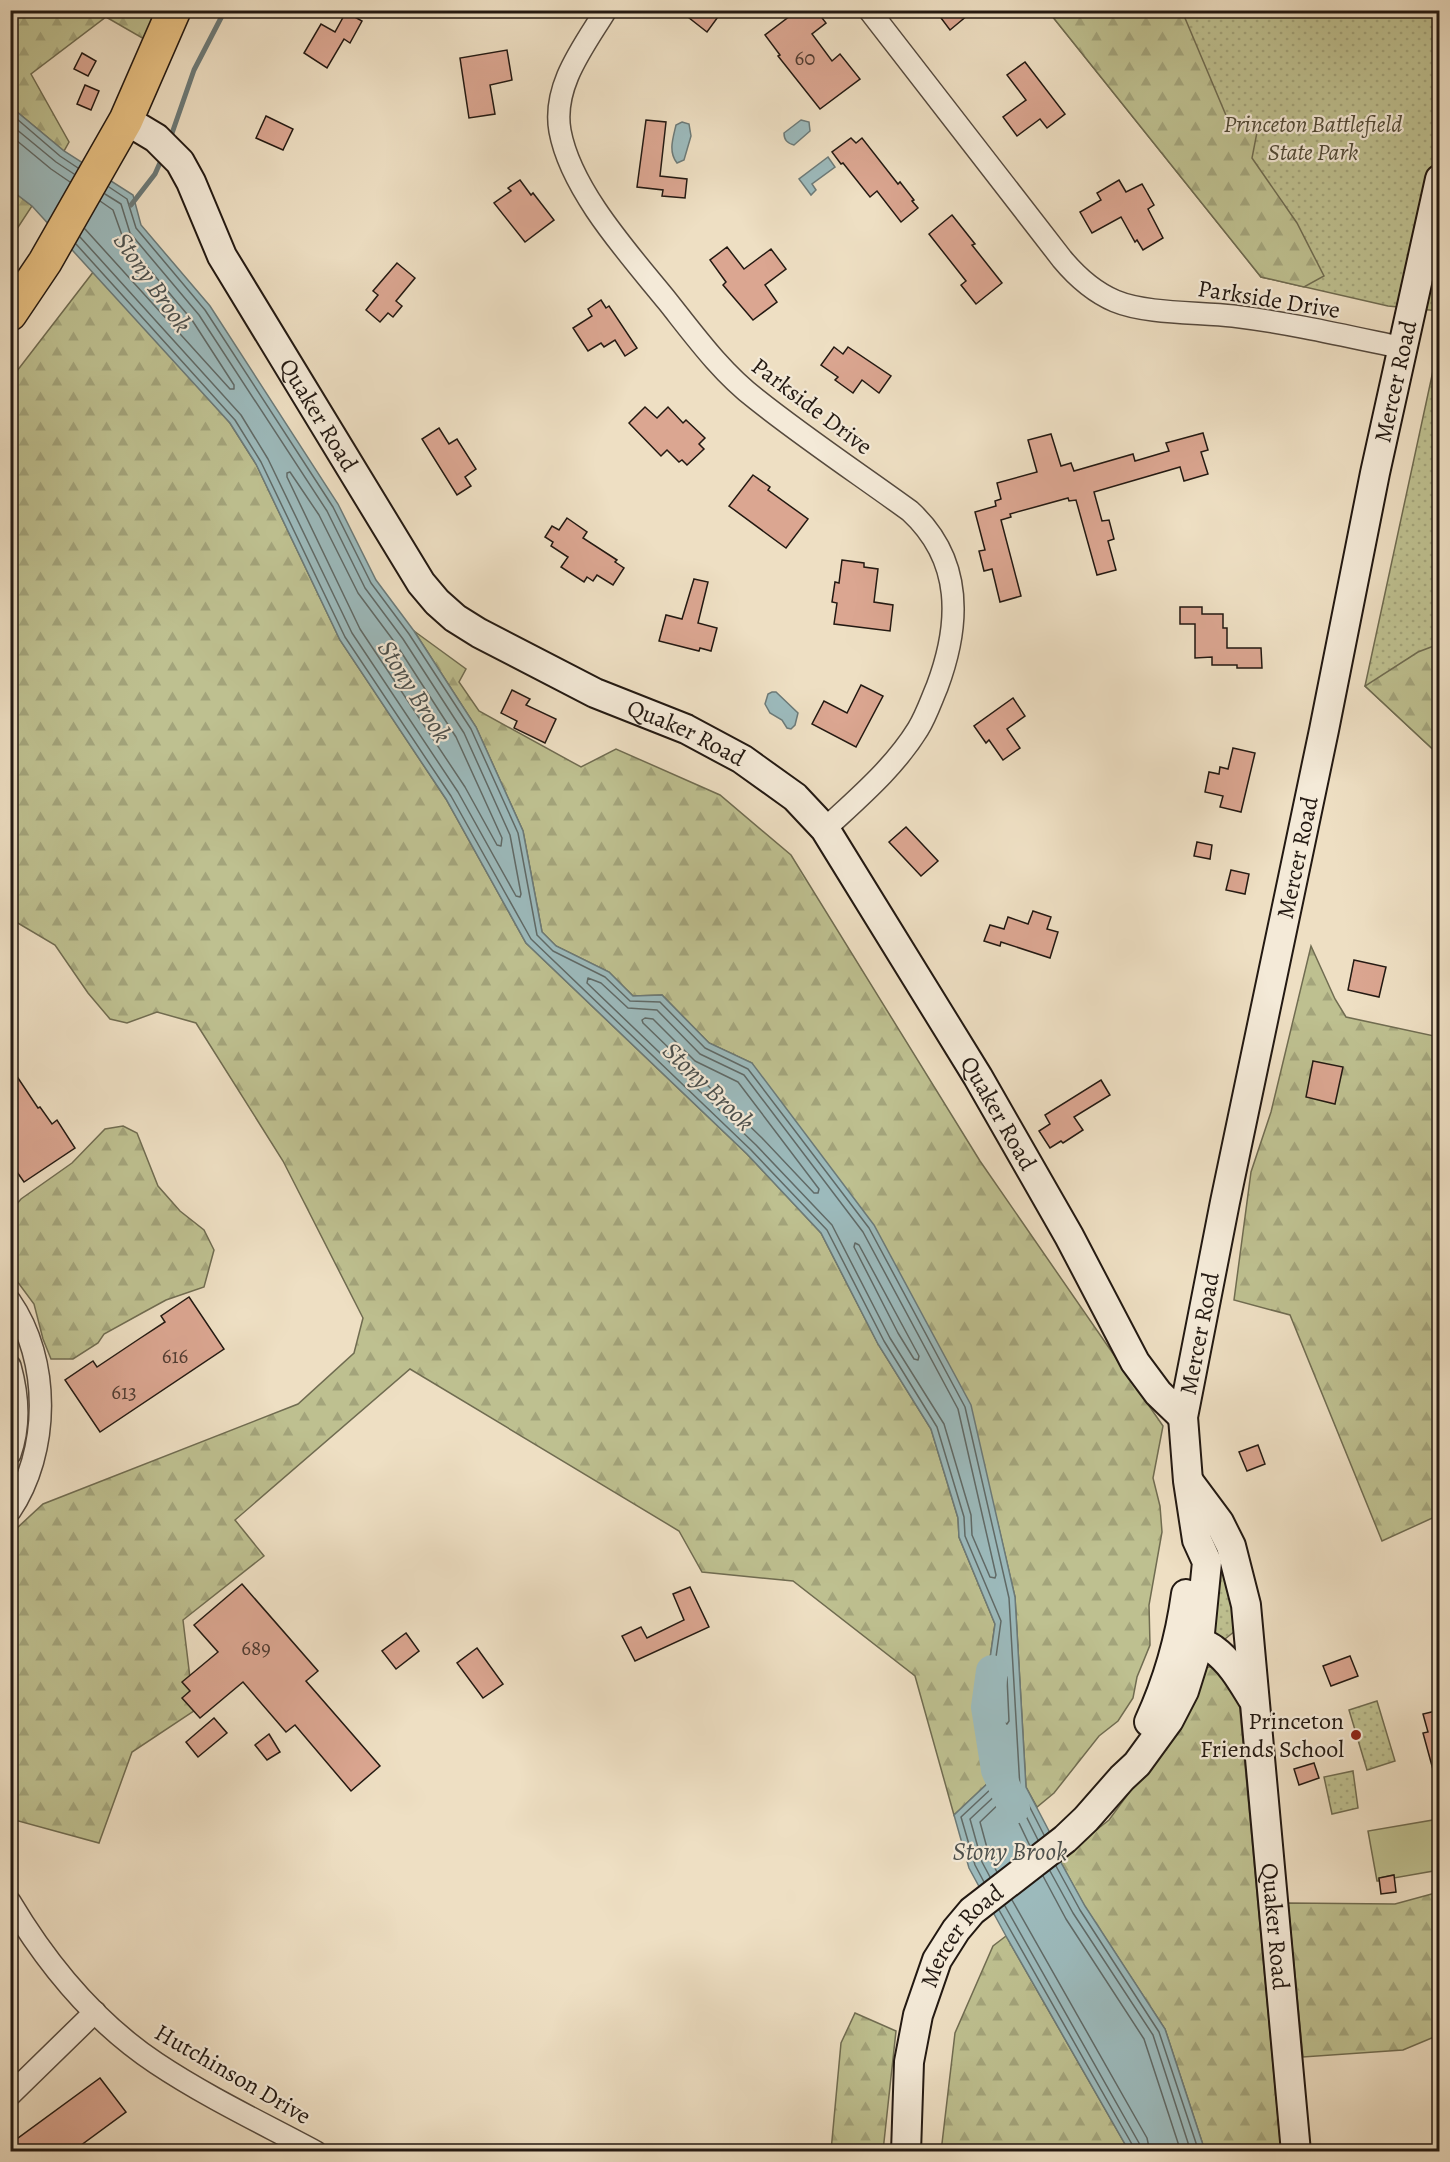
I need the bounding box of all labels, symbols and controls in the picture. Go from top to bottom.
house number: 60 [795,44,815,72]
park label: Princeton Battlefield State Park [1224,108,1402,168]
water label: Stony Brook [105,225,200,339]
street label: Parkside Drive [1196,272,1342,326]
street label: Mercer Road [1366,317,1424,446]
street label: Parkside Drive [745,350,879,462]
street label: Quaker Road [272,352,365,478]
water label: Stony Brook [369,633,460,749]
street label: Quaker Road [622,691,751,774]
street label: Mercer Road [1269,793,1326,922]
water label: Stony Brook [655,1034,762,1139]
street label: Quaker Road [953,1050,1044,1176]
street label: Mercer Road [1172,1269,1227,1397]
house number: 616 [162,1342,189,1370]
house number: 613 [111,1378,137,1406]
house number: 689 [241,1634,271,1662]
place label: Princeton Friends School [1200,1705,1344,1765]
marker: Princeton Friends School [1349,1728,1363,1742]
water label: Stony Brook [952,1834,1068,1869]
street label: Quaker Road [1254,1862,1297,1991]
street label: Mercer Road [913,1876,1010,1992]
street label: Hutchinson Drive [149,2016,317,2132]

